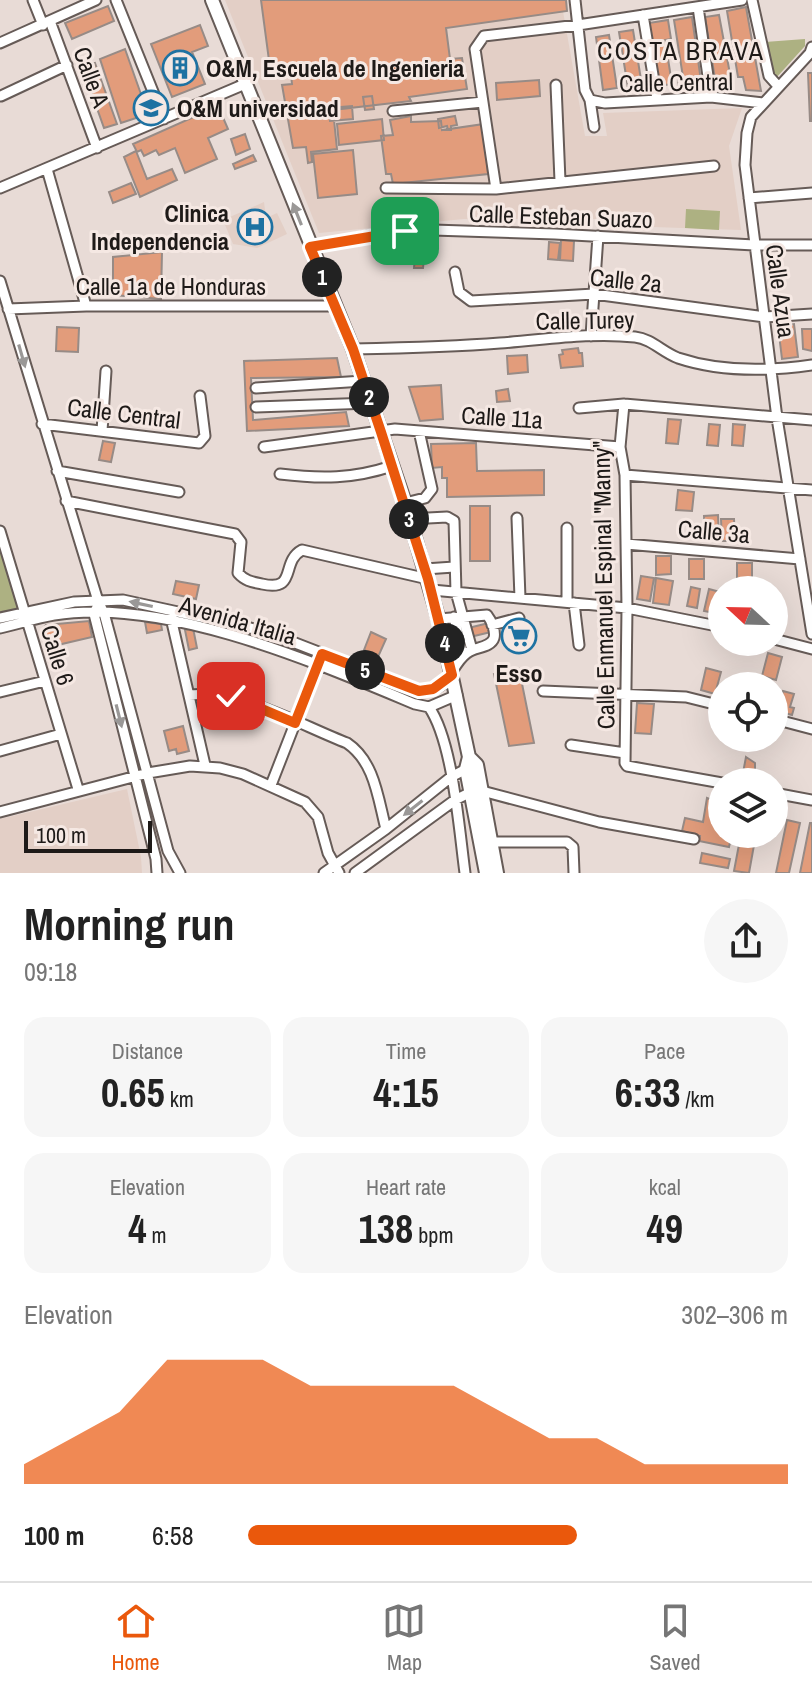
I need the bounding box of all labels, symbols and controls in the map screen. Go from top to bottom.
district label: COSTA BRAVA [597,33,765,68]
street label: Calle A [66,42,118,113]
building icon: O&M, Escuela de Ingenieria [161,49,199,87]
place label: O&M, Escuela de Ingenieria [206,52,464,84]
street label: Calle Central [619,65,733,99]
school or university icon: O&M universidad [132,89,170,127]
place label: O&M universidad [177,92,339,124]
place label: Clinica Independencia [91,197,229,257]
pin [371,197,439,265]
street label: Calle Esteban Suazo [469,197,653,235]
one-way arrow [290,202,303,226]
hospital icon: Clinica Independencia [236,208,274,246]
icon: arrive [383,209,427,253]
street label: Calle Azua [759,242,803,340]
pin: 1 [302,257,342,297]
street label: Calle 2a [588,260,664,300]
text: 1 [317,262,327,292]
street label: Calle 1a de Honduras [76,270,266,302]
street label: Calle Turey [535,303,635,337]
one-way arrow [16,345,29,369]
pin: 2 [349,377,389,417]
text: 2 [364,382,374,412]
street label: Calle Central [66,390,182,436]
street label: Calle 11a [460,398,544,436]
street label: Calle Enmanuel Espinal "Manny" [584,440,622,730]
pin: 3 [389,499,429,539]
text: 3 [404,504,414,534]
street label: Calle 3a [677,512,751,550]
north arrow [708,576,788,656]
map controls [708,576,788,848]
street label: Avenida Italia [175,588,300,652]
one-way arrow [128,597,153,610]
supermarket icon: Esso [500,617,538,655]
street label: Calle 6 [34,621,82,689]
pin: 4 [425,623,465,663]
text: 4 [440,628,450,658]
pin: 5 [345,650,385,690]
text: 5 [360,655,370,685]
place label: Esso [495,657,543,689]
pin [197,662,265,730]
button: locate [708,672,788,752]
icon: check [209,674,253,718]
one-way arrow [114,704,126,729]
button: layers [708,768,788,848]
one-way arrow [403,799,423,815]
scale bar [24,817,152,853]
text: 100 m [36,820,86,850]
text: Morning run [24,894,234,954]
button: share [704,899,788,983]
text: 09:18 [24,954,77,989]
text: Distance [112,1036,183,1066]
text: Time [386,1036,426,1066]
text: Pace [644,1036,685,1066]
text: 0.65 [101,1066,165,1119]
text: 4:15 [373,1066,439,1119]
text: 6:33 [615,1066,680,1119]
text: km [165,1084,194,1114]
text: /km [680,1084,715,1114]
text: Elevation [110,1172,185,1202]
text: Heart rate [366,1172,446,1202]
text: kcal [649,1172,681,1202]
text: 4 [128,1202,146,1255]
text: 138 [359,1202,413,1255]
text: 49 [646,1202,683,1255]
text: m [146,1220,166,1250]
text: bpm [413,1220,453,1250]
text: Elevation [24,1297,113,1332]
text: 302–306 m [681,1297,788,1332]
text: 100 m [24,1518,84,1553]
text: 6:58 [152,1518,194,1553]
tab: Home [111,1599,160,1677]
tab: Map [382,1599,426,1677]
tab: Saved [649,1599,701,1677]

